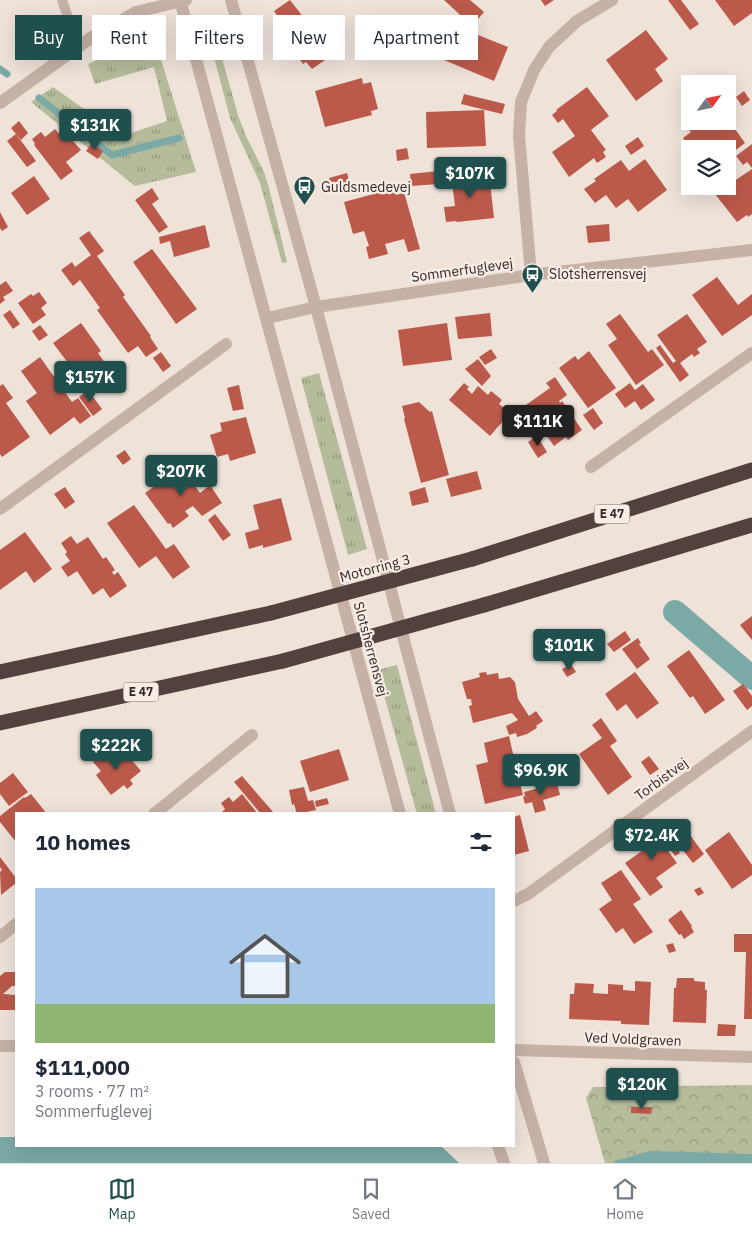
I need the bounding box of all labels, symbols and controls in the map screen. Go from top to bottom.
chip: Buy [15,15,82,60]
chip: Rent [92,15,166,60]
chip: Filters [176,15,263,60]
chip: New [273,15,345,60]
chip: Apartment [355,15,478,60]
north arrow [681,75,736,130]
map controls [681,75,736,195]
pin: $131K [60,108,130,151]
text: $131K [70,115,120,135]
button: layers [681,140,736,195]
pin: $107K [435,156,505,199]
text: $107K [445,163,495,183]
bus stop icon: Guldsmedevej [293,175,317,206]
place label: Guldsmedevej [321,178,411,196]
street label: Sommerfuglevej [410,254,514,286]
bus stop icon: Slotsherrensvej [521,262,545,293]
place label: Slotsherrensvej [549,265,647,283]
pin: $157K [55,360,125,403]
text: $157K [65,367,115,387]
pin: $111K [503,404,573,447]
text: $111K [513,411,563,431]
pin: $207K [146,454,216,497]
text: $207K [156,461,206,481]
road number: E 47 [594,504,630,524]
street label: Motorring 3 [338,550,412,586]
street label: Slotsherrensvej [350,600,392,698]
pin: $101K [534,628,604,671]
text: $101K [544,635,594,655]
road number: E 47 [124,682,158,702]
pin: $222K [81,728,151,771]
text: $222K [91,735,141,755]
pin: $96.9K [500,754,582,796]
street label: Torbistvej [631,754,691,804]
text: $96.9K [514,760,568,780]
pin: $72.4K [611,818,693,861]
text: $72.4K [625,825,679,845]
text: 10 homes [35,828,131,856]
icon: filters [467,828,495,856]
icon: home [220,921,310,1011]
street label: Ved Voldgraven [584,1028,682,1050]
text: $111,000 [35,1053,130,1081]
pin: $120K [607,1068,677,1110]
text: $120K [617,1074,667,1094]
text: 3 rooms · 77 m² [35,1081,149,1101]
text: Sommerfuglevej [35,1101,152,1121]
tab: Map [108,1175,136,1223]
tab: Saved [352,1175,390,1223]
tab: Home [606,1175,644,1223]

